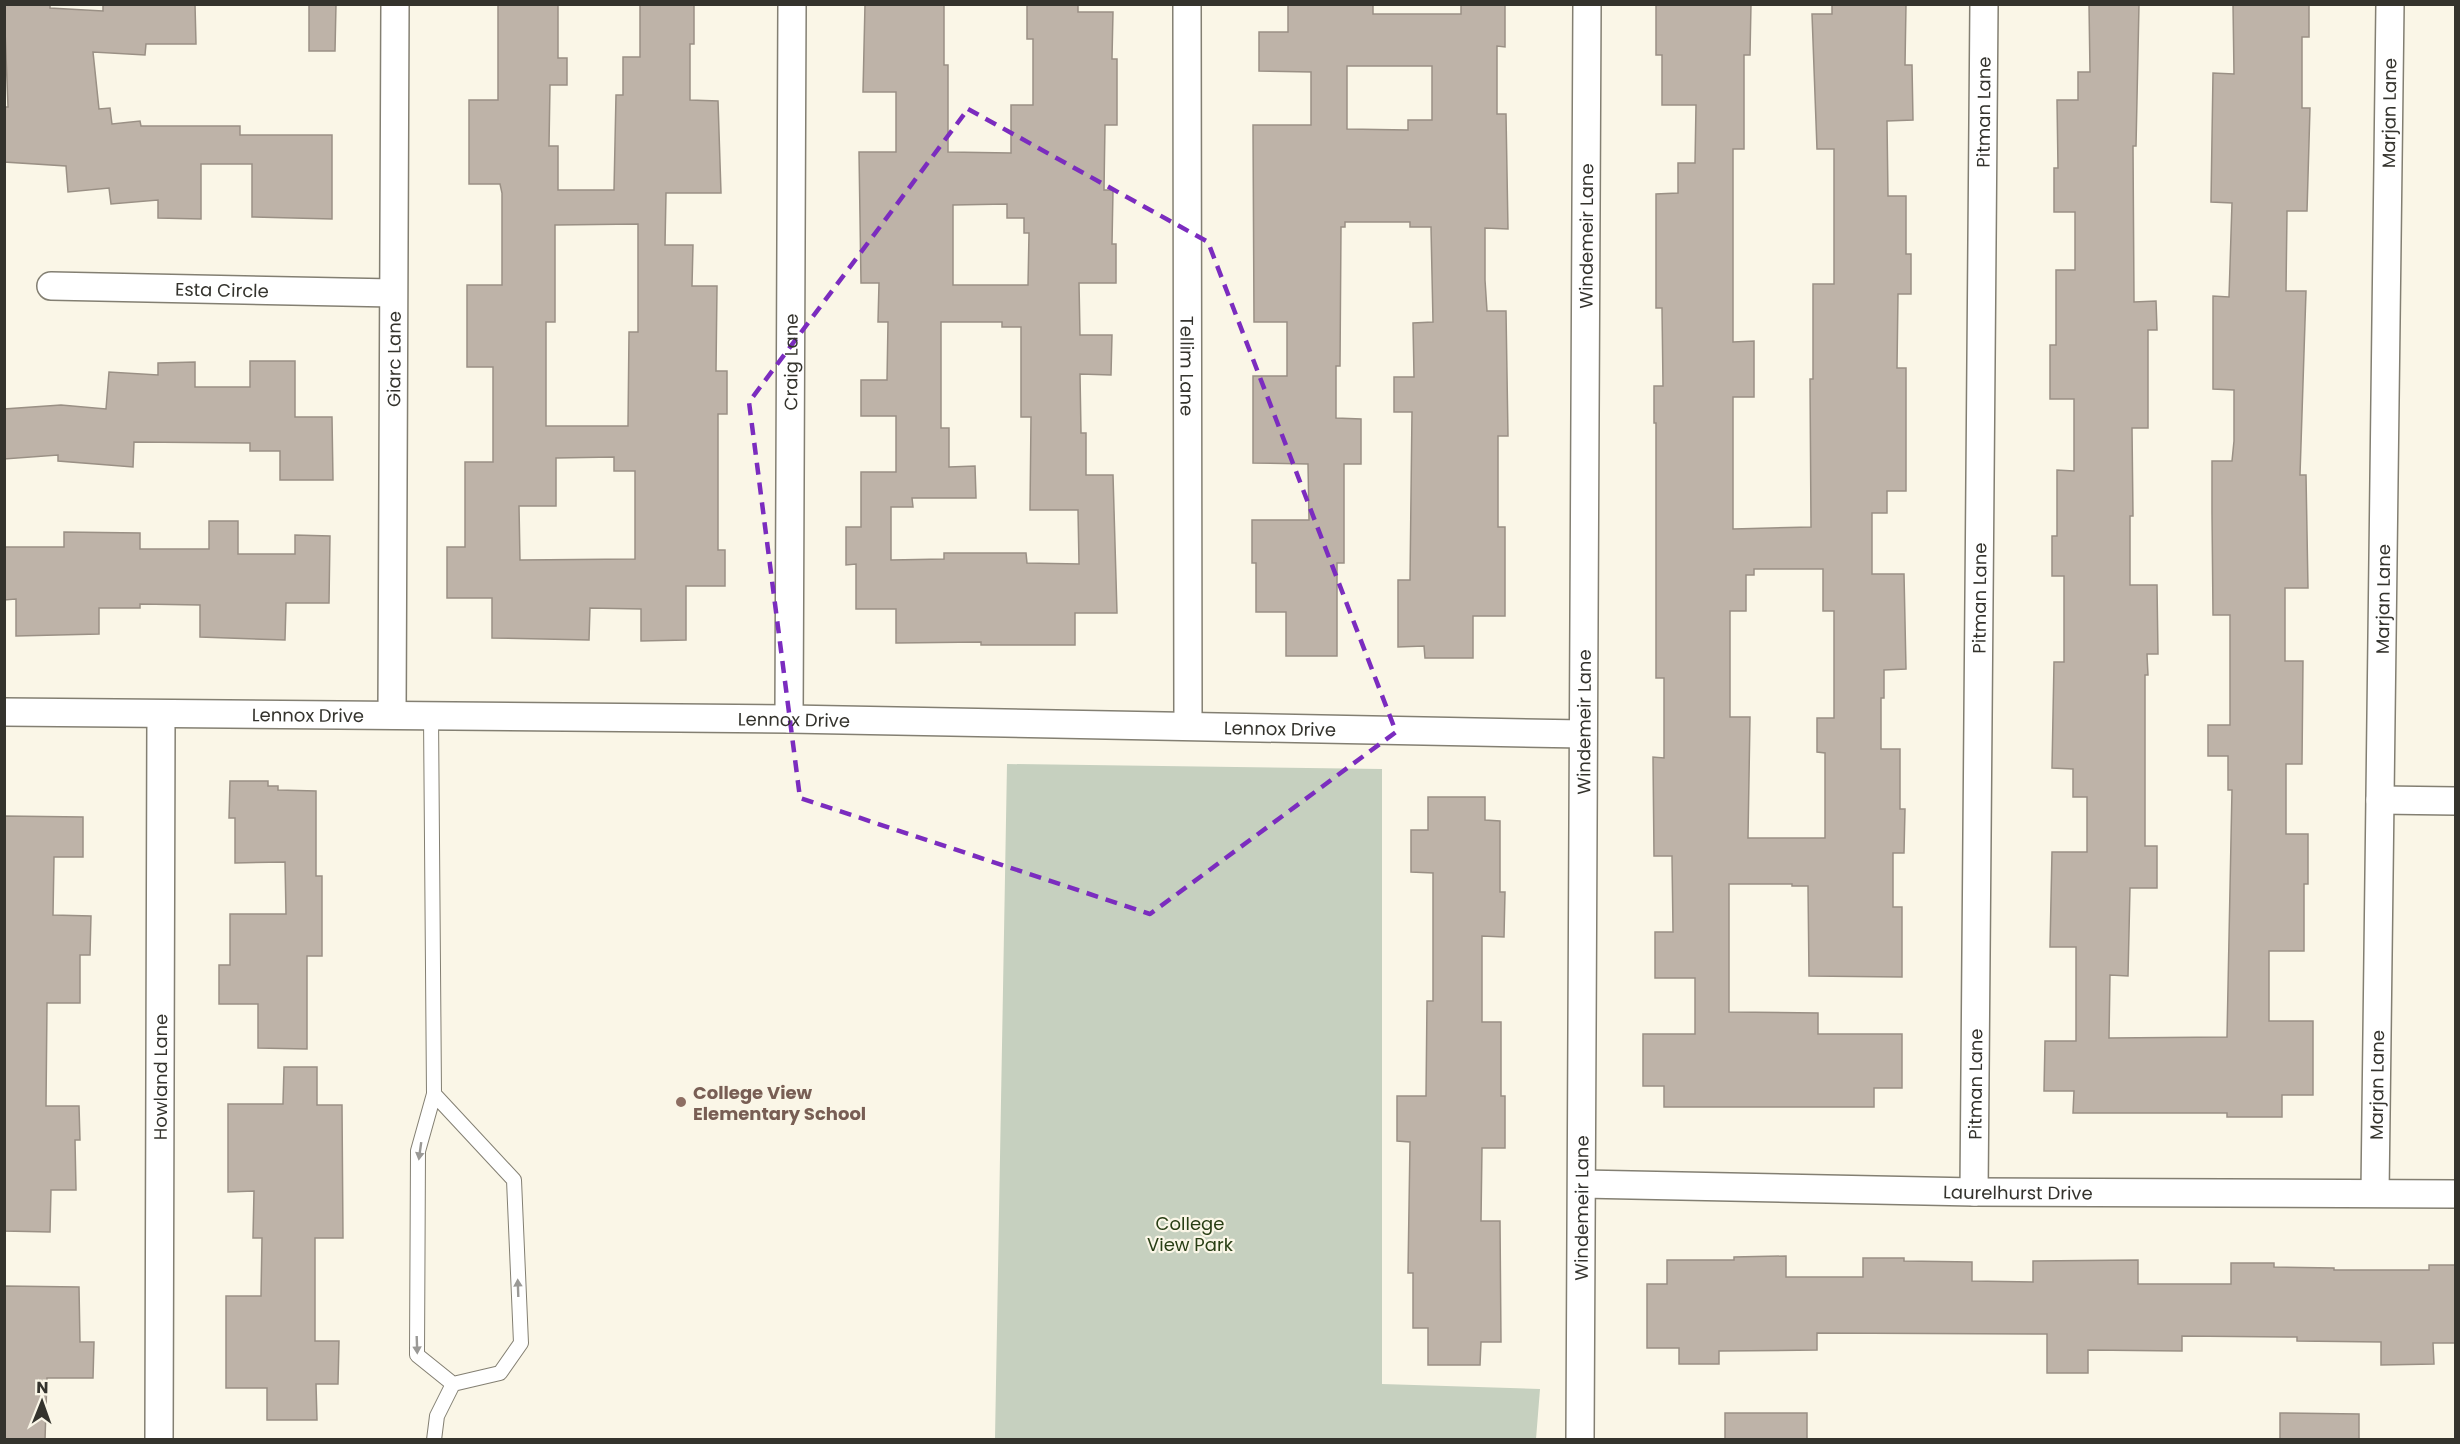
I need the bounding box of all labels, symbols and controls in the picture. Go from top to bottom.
street label: Pitman Lane [1970,56,1996,168]
street label: Marjan Lane [2375,58,2402,168]
street label: Windemeir Lane [1573,163,1599,309]
street label: Esta Circle [175,276,269,303]
street label: Giarc Lane [381,311,406,407]
street label: Craig Lane [778,314,803,410]
street label: Tellim Lane [1175,316,1200,416]
street label: Pitman Lane [1966,542,1992,654]
street label: Marjan Lane [2369,544,2396,654]
street label: Windemeir Lane [1571,649,1596,795]
street label: Lennox Drive [252,702,364,728]
street label: Lennox Drive [738,706,850,733]
street label: Lennox Drive [1224,715,1336,742]
street label: Howland Lane [147,1014,173,1140]
street label: Pitman Lane [1962,1028,1988,1140]
street label: Marjan Lane [2363,1030,2390,1140]
place label: College View Elementary School [693,1080,866,1126]
marker: College View Elementary School [674,1095,688,1109]
street label: Windemeir Lane [1568,1135,1594,1281]
one-way arrow [415,1142,424,1161]
street label: Laurelhurst Drive [1943,1179,2093,1205]
park label: College View Park [1147,1211,1234,1257]
one-way arrow [514,1278,523,1297]
one-way arrow [413,1336,422,1355]
north arrow [12,1372,72,1432]
text: N [36,1376,48,1399]

